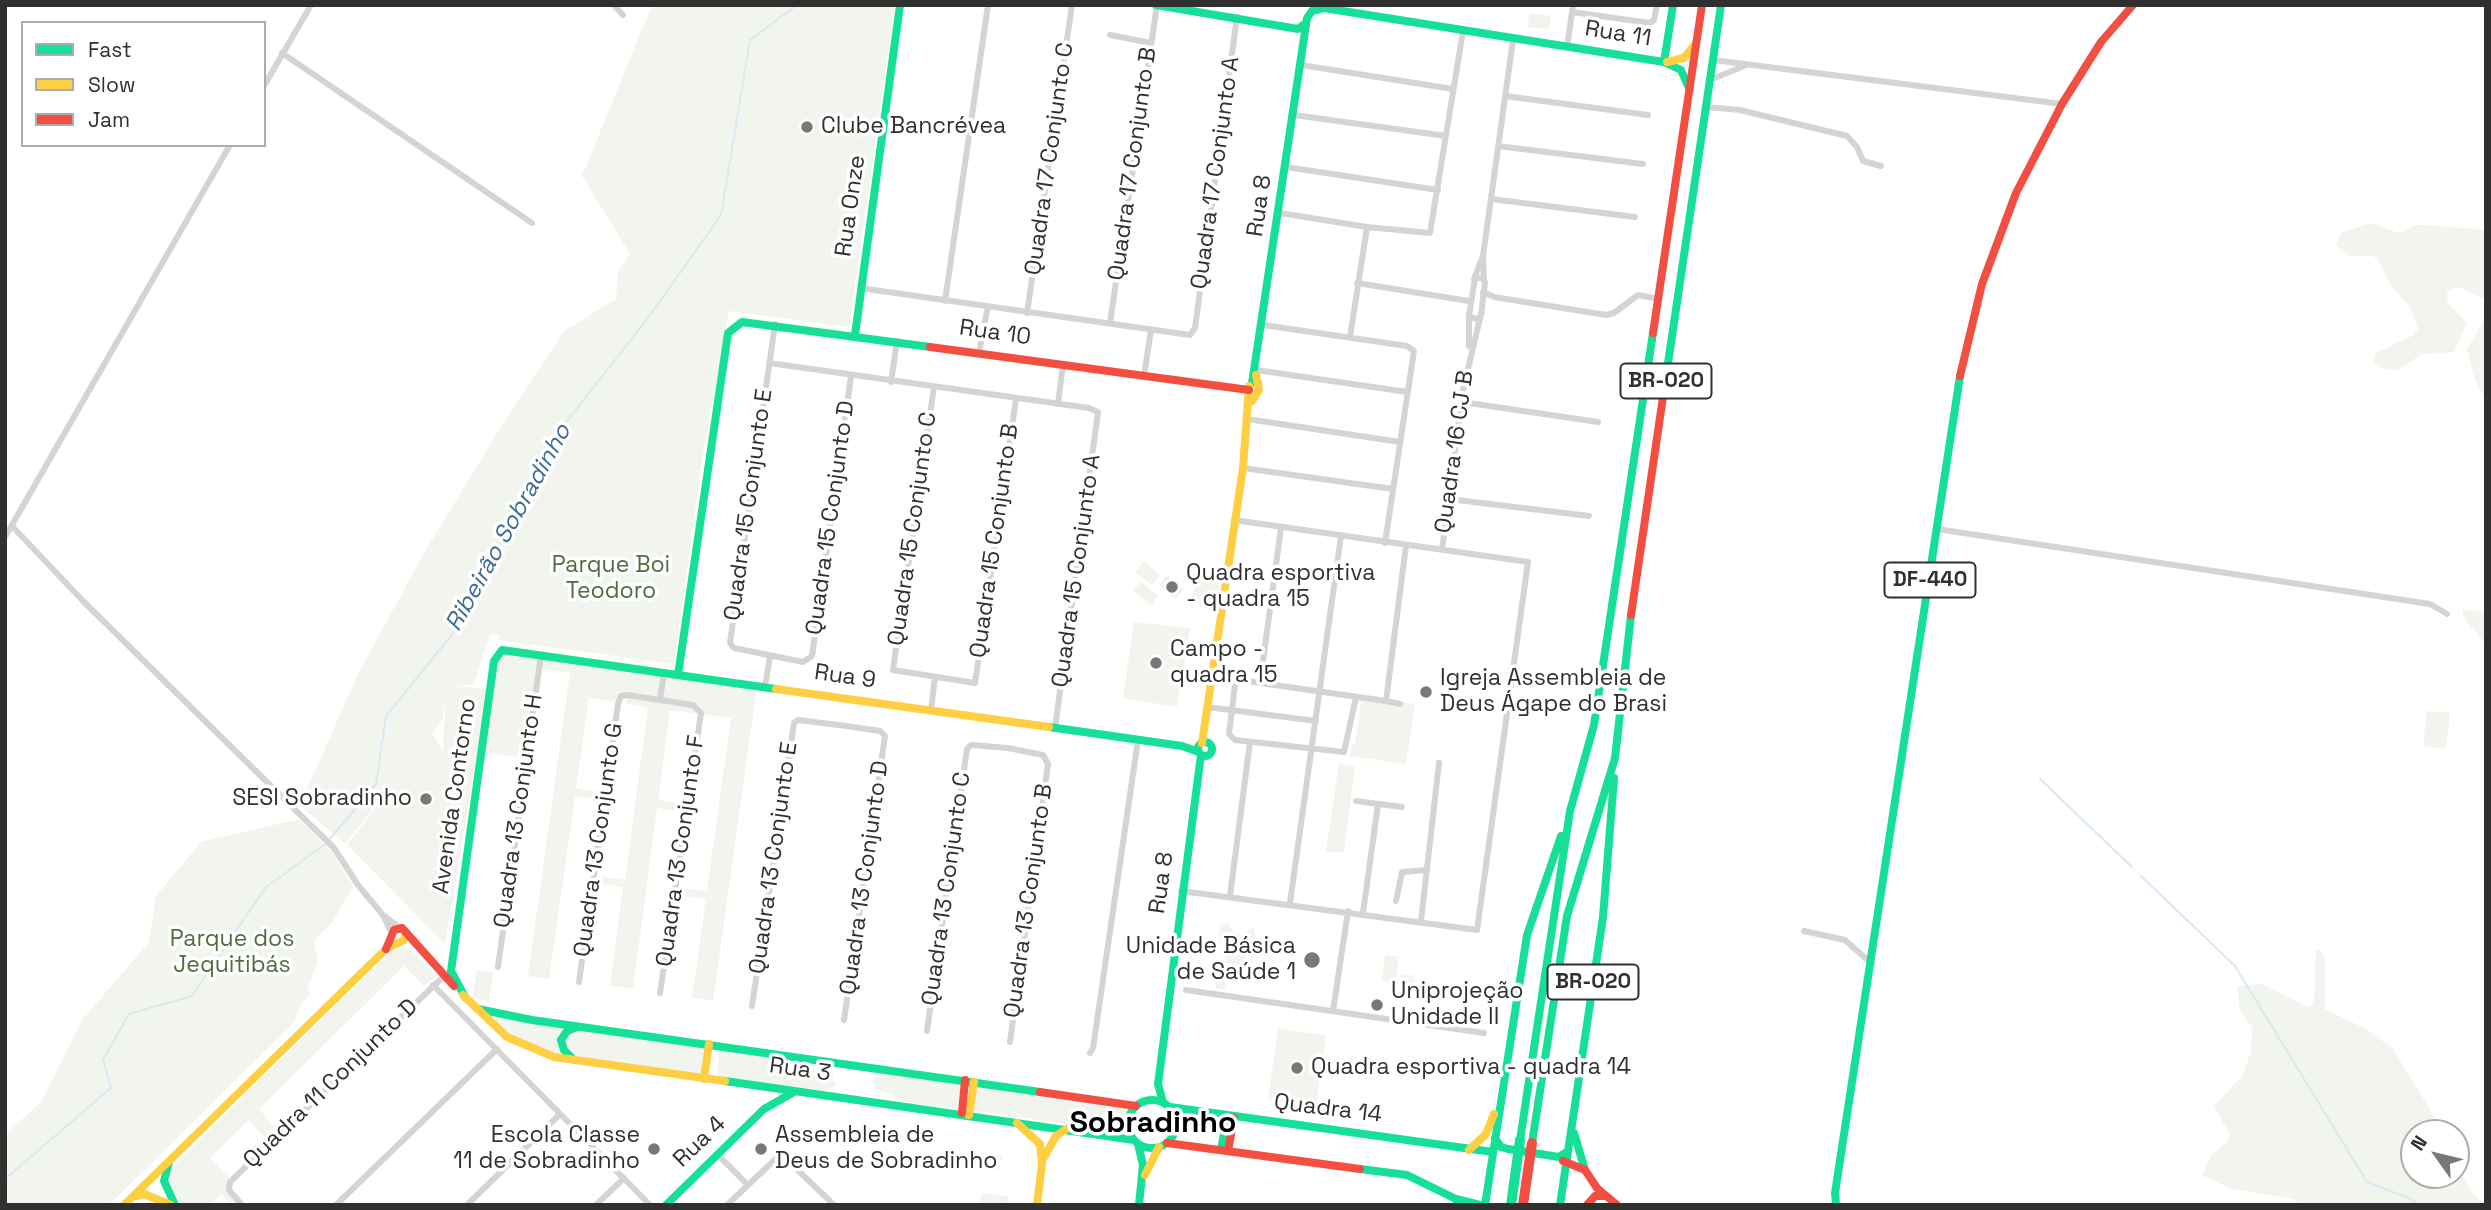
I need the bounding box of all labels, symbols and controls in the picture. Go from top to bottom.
street label: Rua 11 [1583,15,1653,53]
legend [21,21,266,147]
text: Fast [88,36,132,63]
street label: Quadra 17 Conjunto C [1020,41,1080,277]
street label: Quadra 17 Conjunto B [1103,46,1163,282]
street label: Quadra 17 Conjunto A [1186,55,1246,291]
text: Slow [88,71,136,98]
text: Jam [88,106,130,133]
place label: Clube Bancrévea [821,113,1006,141]
marker: Clube Bancrévea [799,119,815,135]
street label: Rua Onze [830,153,872,259]
street label: Rua 8 [1242,173,1278,239]
street label: Rua 10 [957,314,1033,352]
road number: BR-020 [1620,364,1712,398]
street label: Quadra 16 CJ B [1430,369,1480,535]
street label: Quadra 15 Conjunto E [719,387,779,623]
street label: Quadra 15 Conjunto D [801,399,861,637]
street label: Quadra 15 Conjunto C [883,410,943,648]
water label: Ribeirão Sobradinho [440,419,578,637]
street label: Quadra 15 Conjunto B [965,422,1025,660]
street label: Quadra 15 Conjunto A [1047,453,1107,689]
park label: Parque Boi Teodoro [552,552,670,606]
place label: Quadra esportiva - quadra 15 [1186,560,1376,614]
road number: DF-440 [1884,562,1976,598]
marker: Quadra esportiva - quadra 15 [1164,579,1180,595]
place label: Campo - quadra 15 [1170,636,1277,690]
marker: Campo - quadra 15 [1148,655,1164,671]
street label: Rua 9 [812,659,878,695]
place label: Igreja Assembleia de Deus Ágape do Brasi [1440,665,1667,719]
marker: Igreja Assembleia de Deus Ágape do Brasi [1418,684,1434,700]
street label: Quadra 13 Conjunto H [489,692,549,930]
street label: Avenida Contorno [428,696,482,896]
street label: Quadra 13 Conjunto G [569,721,629,959]
street label: Quadra 13 Conjunto F [651,734,711,968]
street label: Quadra 13 Conjunto E [744,740,804,976]
street label: Quadra 13 Conjunto D [835,759,895,997]
street label: Quadra 13 Conjunto C [917,770,977,1008]
street label: Quadra 13 Conjunto B [999,782,1059,1020]
place label: SESI Sobradinho [232,785,412,813]
marker: SESI Sobradinho [418,791,434,807]
street label: Rua 8 [1144,850,1180,916]
park label: Parque dos Jequitibás [170,926,294,980]
place label: Unidade Básica de Saúde 1 [1126,933,1296,987]
marker: Unidade Básica de Saúde 1 [1302,950,1322,970]
road number: BR-020 [1548,964,1638,1000]
place label: Uniprojeção Unidade II [1391,978,1524,1032]
street label: Quadra 11 Conjunto D [238,994,424,1174]
marker: Uniprojeção Unidade II [1369,997,1385,1013]
street label: Rua 3 [768,1052,832,1088]
place label: Quadra esportiva - quadra 14 [1311,1054,1631,1082]
marker: Quadra esportiva - quadra 14 [1289,1060,1305,1076]
street label: Quadra 14 [1272,1089,1384,1129]
district label: Sobradinho [1070,1106,1236,1142]
street label: Rua 4 [668,1111,732,1173]
north arrow [2400,1119,2470,1189]
place label: Escola Classe 11 de Sobradinho [453,1122,640,1176]
place label: Assembleia de Deus de Sobradinho [775,1122,997,1176]
text: N [2405,1131,2433,1155]
marker: Escola Classe 11 de Sobradinho [646,1141,662,1157]
marker: Assembleia de Deus de Sobradinho [753,1141,769,1157]

